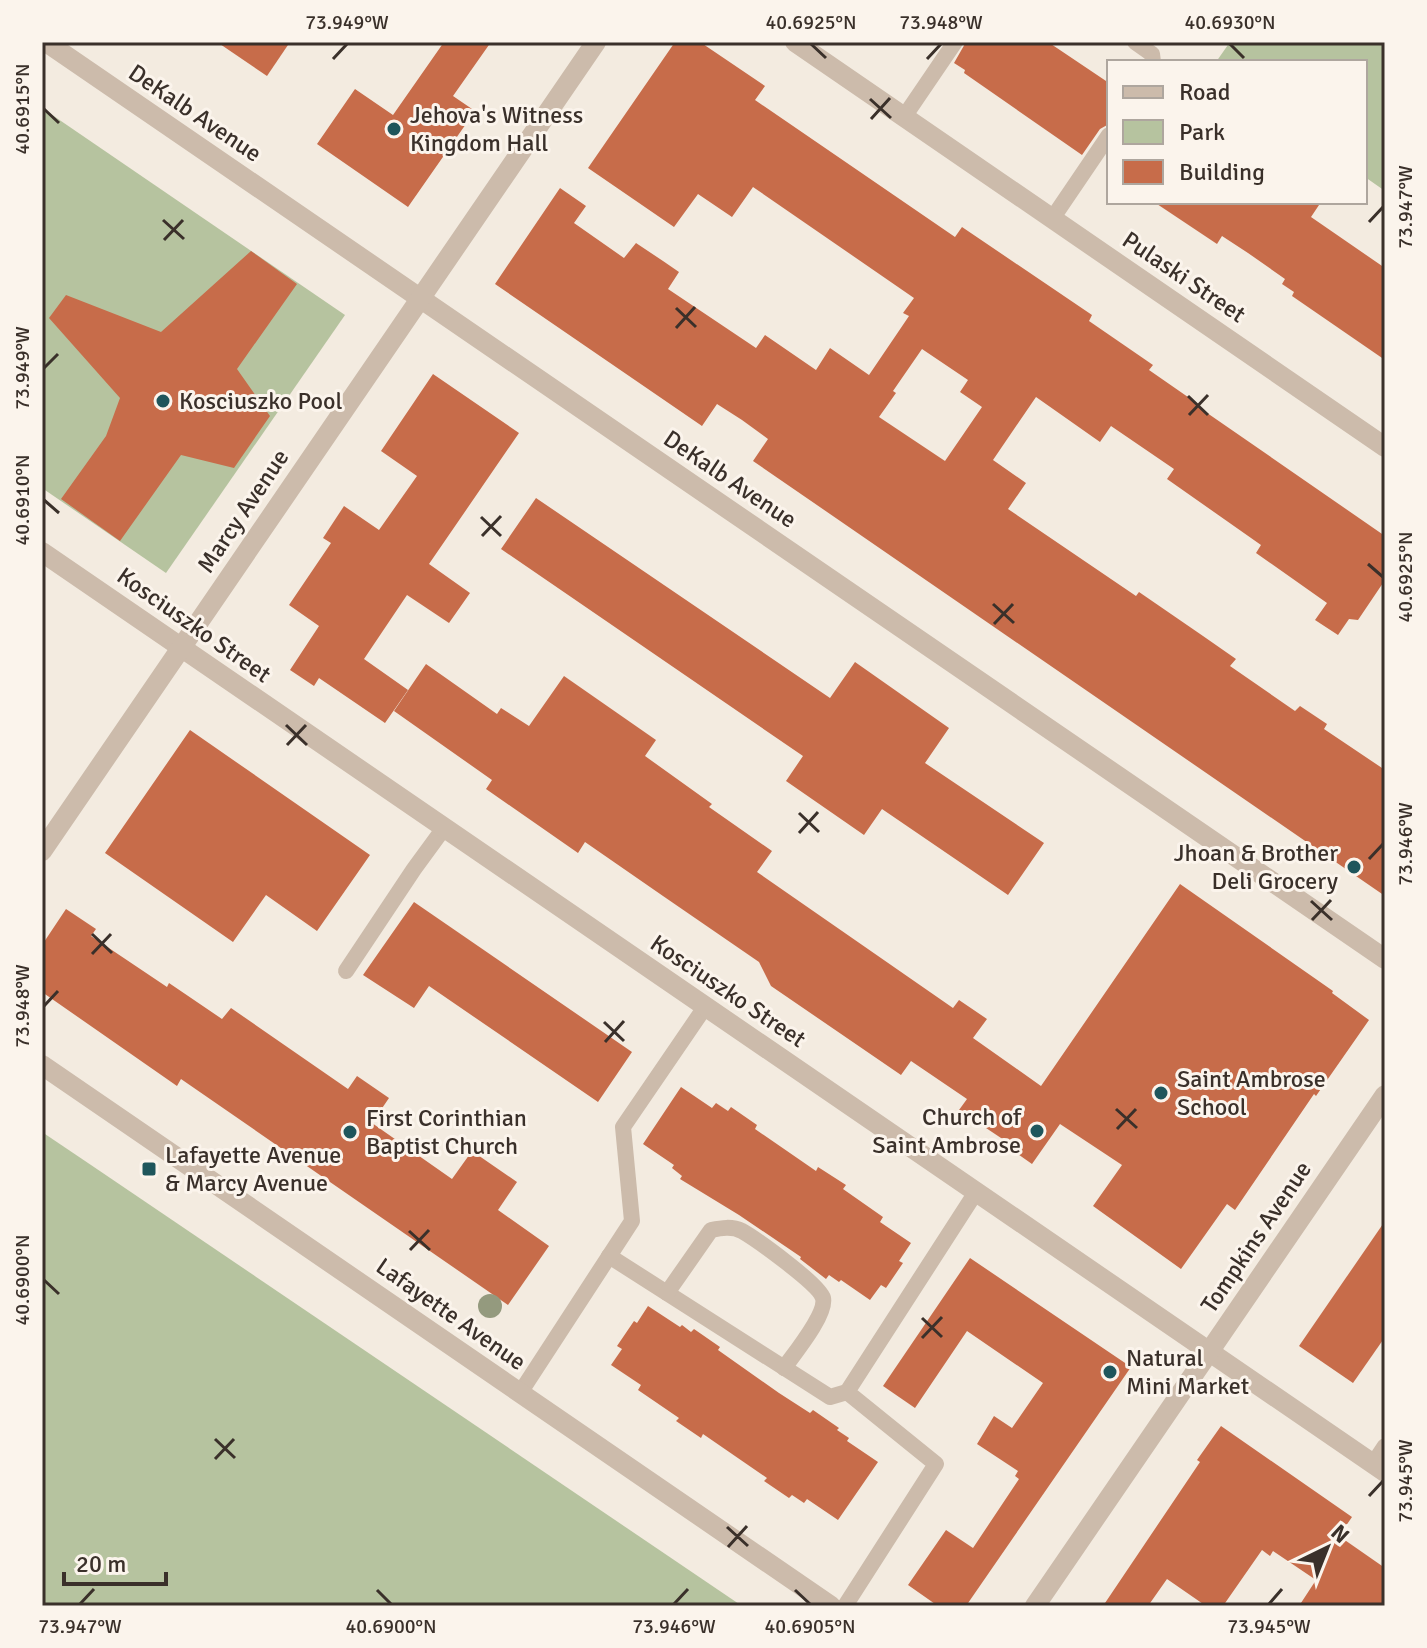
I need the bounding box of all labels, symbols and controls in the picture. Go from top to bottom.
text: 73.949°W [305,10,389,35]
text: 40.6925°N [765,10,857,35]
text: 73.948°W [899,10,983,35]
text: 40.6930°N [1184,10,1276,35]
street label: DeKalb Avenue [123,57,267,169]
legend [1107,60,1367,204]
text: 40.6915°N [10,63,35,155]
text: Road [1179,77,1230,107]
place label: Jehova's Witness Kingdom Hall [410,100,583,158]
text: Park [1179,117,1225,147]
marker: Jehova's Witness Kingdom Hall [385,120,403,138]
text: Building [1179,157,1265,187]
text: 73.947°W [1393,165,1418,249]
street label: Pulaski Street [1117,225,1251,329]
text: 73.949°W [10,326,35,410]
place label: Kosciuszko Pool [179,386,343,416]
marker: Kosciuszko Pool [154,392,172,410]
street label: DeKalb Avenue [658,423,802,535]
street label: Marcy Avenue [191,443,295,579]
text: 40.6910°N [10,454,35,546]
text: 40.6925°N [1393,531,1418,623]
street label: Kosciuszko Street [111,561,277,689]
text: 73.946°W [1393,802,1418,886]
place label: Jhoan & Brother Deli Grocery [1174,838,1338,896]
marker: Jhoan & Brother Deli Grocery [1345,858,1363,876]
street label: Kosciuszko Street [645,928,811,1054]
text: 73.948°W [10,964,35,1048]
place label: Saint Ambrose School [1177,1064,1326,1122]
marker: Saint Ambrose School [1152,1084,1170,1102]
place label: Church of Saint Ambrose [872,1102,1022,1160]
place label: First Corinthian Baptist Church [366,1103,527,1161]
marker: Church of Saint Ambrose [1028,1122,1046,1140]
marker: First Corinthian Baptist Church [341,1123,359,1141]
place label: Lafayette Avenue & Marcy Avenue [165,1140,341,1198]
street label: Tompkins Avenue [1194,1155,1318,1319]
marker: Lafayette Avenue & Marcy Avenue [140,1160,158,1178]
text: 40.6900°N [10,1234,35,1326]
street label: Lafayette Avenue [370,1251,532,1377]
place label: Natural Mini Market [1126,1343,1249,1401]
marker: Natural Mini Market [1101,1363,1119,1381]
text: 73.945°W [1393,1439,1418,1523]
north arrow [1287,1508,1367,1588]
text: N [1325,1519,1355,1549]
scale bar [64,1536,166,1586]
text: 20 m [76,1549,126,1579]
text: 73.947°W [38,1614,122,1639]
text: 40.6900°N [345,1614,437,1639]
text: 73.946°W [632,1614,716,1639]
text: 40.6905°N [764,1614,856,1639]
text: 73.945°W [1227,1614,1311,1639]

